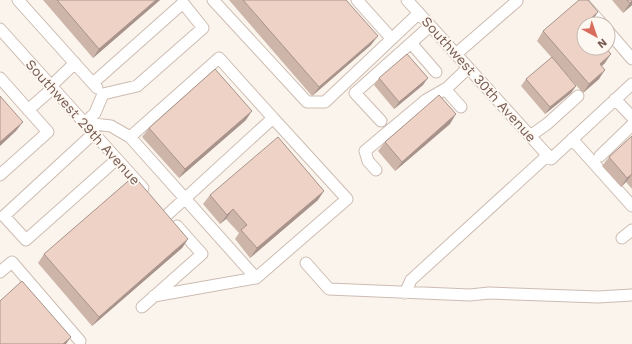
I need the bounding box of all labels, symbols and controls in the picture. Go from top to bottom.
street label: Southwest 30th Avenue [418,13,540,145]
north arrow [576,16,616,56]
text: N [595,36,609,51]
street label: Southwest 29th Avenue [22,56,144,188]

